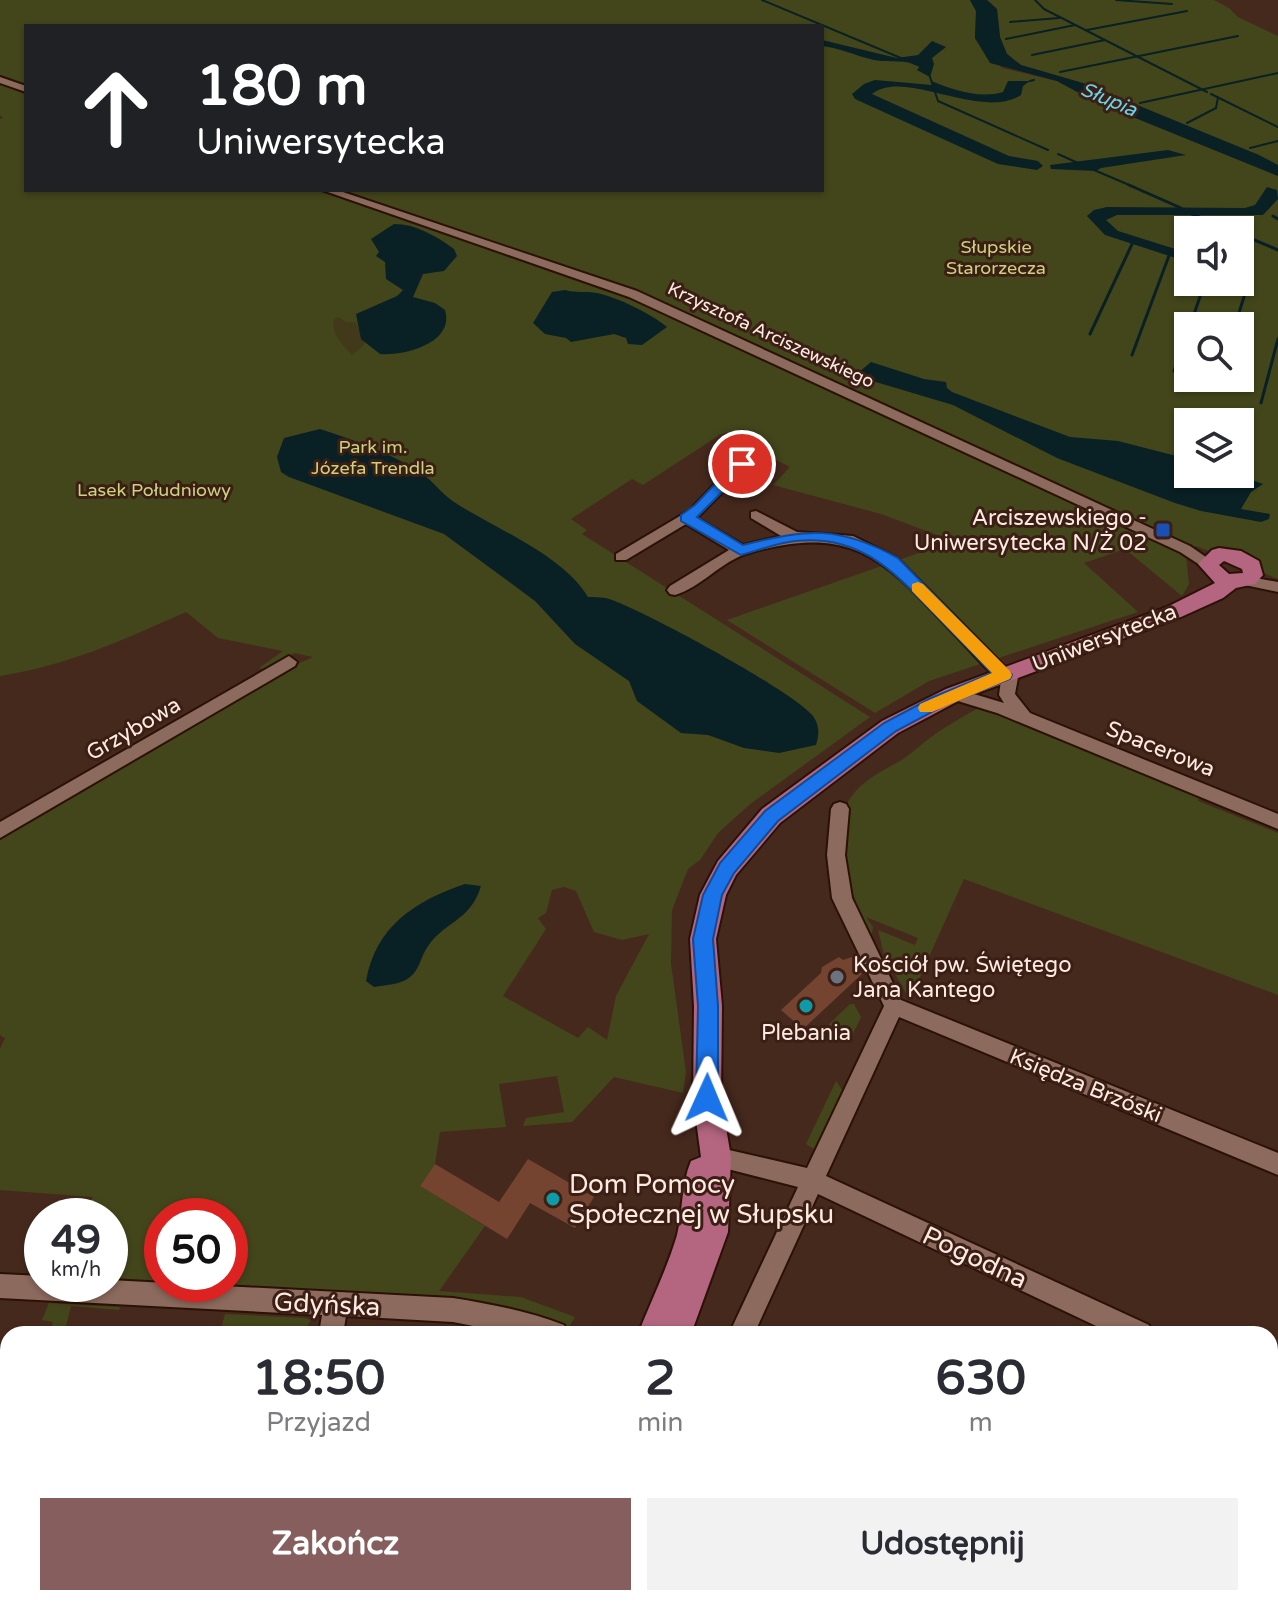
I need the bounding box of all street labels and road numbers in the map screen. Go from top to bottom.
street label: Krzysztofa Arciszewskiego [664,277,878,393]
street label: Uniwersytecka [1028,598,1180,677]
street label: Grzybowa [82,691,185,766]
street label: Spacerowa [1103,715,1219,782]
street label: Księdza Brzóski [1006,1044,1166,1128]
street label: Pogodna [917,1220,1032,1295]
street label: Gdyńska [273,1286,381,1323]

